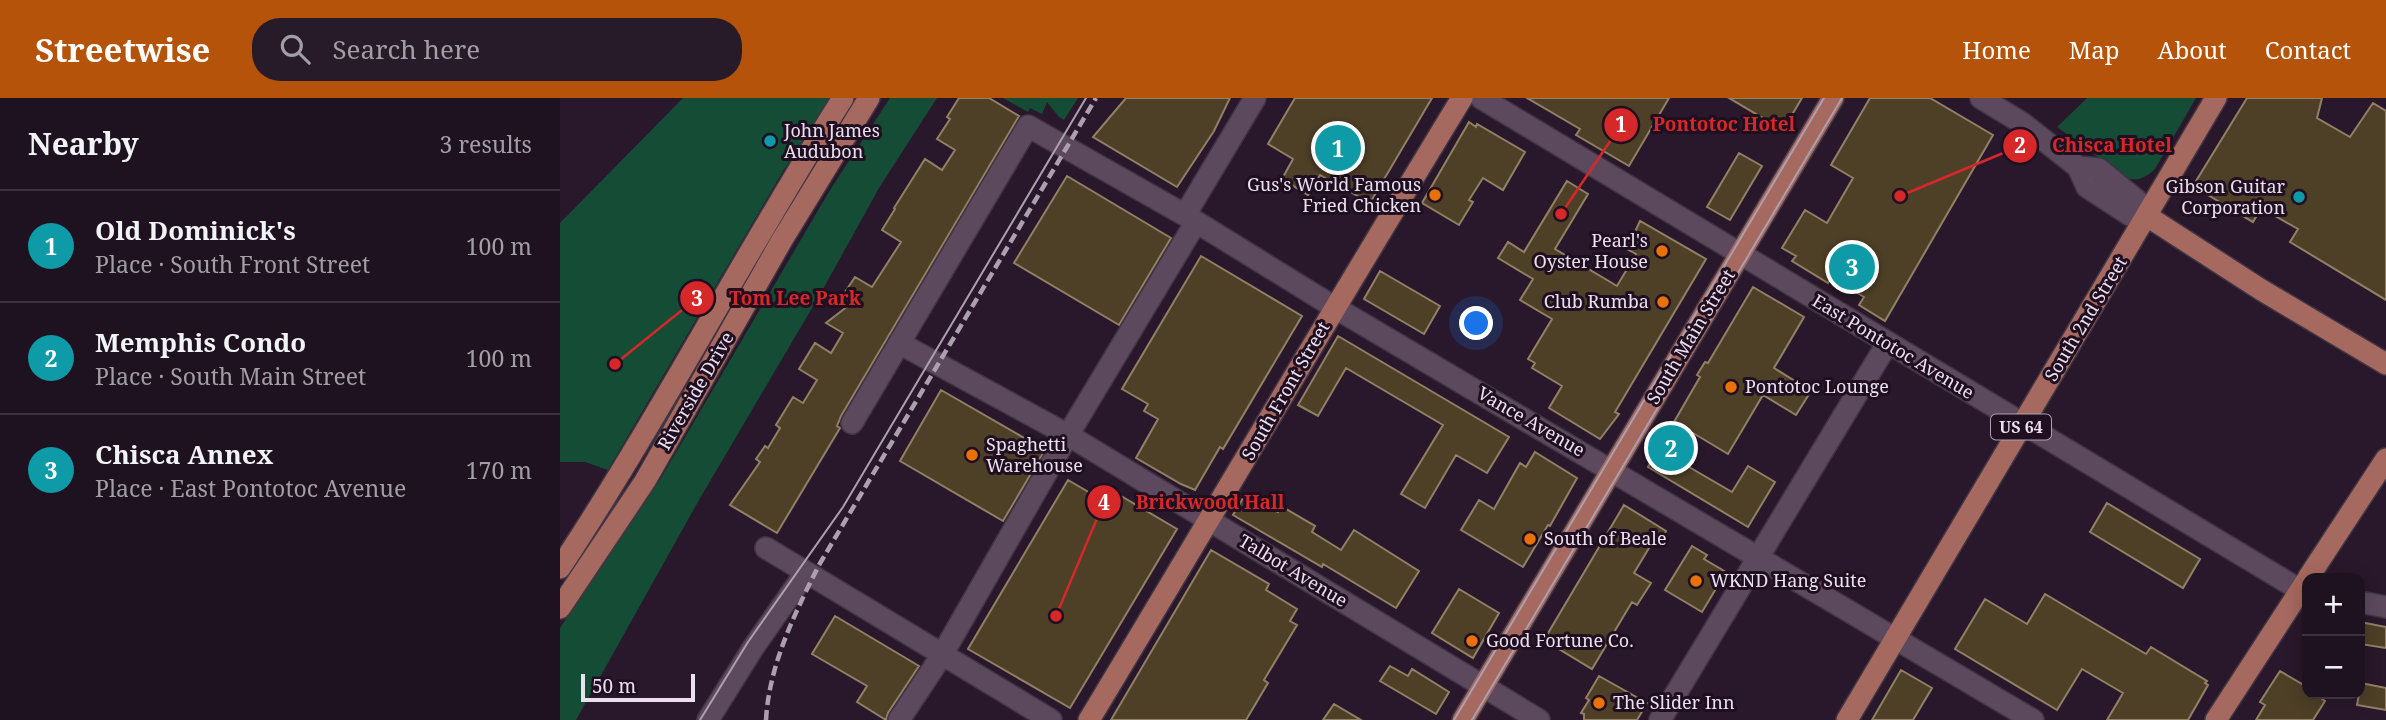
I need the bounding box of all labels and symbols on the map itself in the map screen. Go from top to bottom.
callout: Pontotoc Hotel [1604,105,1809,145]
text: 1 [1615,110,1627,138]
text: Pontotoc Hotel [1653,111,1796,137]
place label: John James Audubon [783,118,880,163]
pin: 1 [1315,122,1361,174]
callout: Chisca Hotel [2003,126,2186,166]
text: 2 [2014,131,2026,159]
text: Chisca Hotel [2052,132,2172,158]
marker: John James Audubon [762,133,778,149]
place label: Gus's World Famous Fried Chicken [1247,172,1421,217]
place label: Gibson Guitar Corporation [2166,174,2286,219]
marker: Gus's World Famous Fried Chicken [1427,187,1443,203]
marker: Gibson Guitar Corporation [2291,189,2307,205]
place label: Pearl's Oyster House [1533,228,1648,273]
pin: 3 [1829,241,1875,293]
marker: Pearl's Oyster House [1654,243,1670,259]
street label: South 2nd Street [2038,252,2132,385]
street label: South Main Street [1640,265,1740,408]
callout: Tom Lee Park [680,278,875,318]
text: 3 [691,284,703,312]
text: Tom Lee Park [729,285,862,311]
street label: East Pontotoc Avenue [1808,288,1979,404]
place label: Club Rumba [1544,289,1649,313]
marker: Club Rumba [1655,294,1671,310]
your location [1459,306,1493,340]
street label: South Front Street [1236,317,1335,464]
street label: Riverside Drive [652,327,739,454]
place label: Pontotoc Lounge [1745,374,1889,398]
marker: Pontotoc Lounge [1723,379,1739,395]
street label: Vance Avenue [1473,381,1590,462]
road number: US 64 [1991,414,2051,440]
pin: 2 [1648,422,1694,474]
place label: Spaghetti Warehouse [986,432,1083,477]
marker: Spaghetti Warehouse [964,447,980,463]
callout: Brickwood Hall [1086,482,1298,522]
text: 4 [1098,488,1110,516]
text: Brickwood Hall [1136,489,1285,515]
place label: South of Beale [1544,526,1667,550]
street label: Talbot Avenue [1235,528,1352,612]
marker: South of Beale [1522,531,1538,547]
place label: WKND Hang Suite [1710,568,1866,592]
marker: WKND Hang Suite [1688,573,1704,589]
place label: Good Fortune Co. [1486,628,1634,652]
marker: Good Fortune Co. [1464,633,1480,649]
scale bar [581,671,695,703]
place label: The Slider Inn [1613,690,1735,714]
marker: The Slider Inn [1591,695,1607,711]

